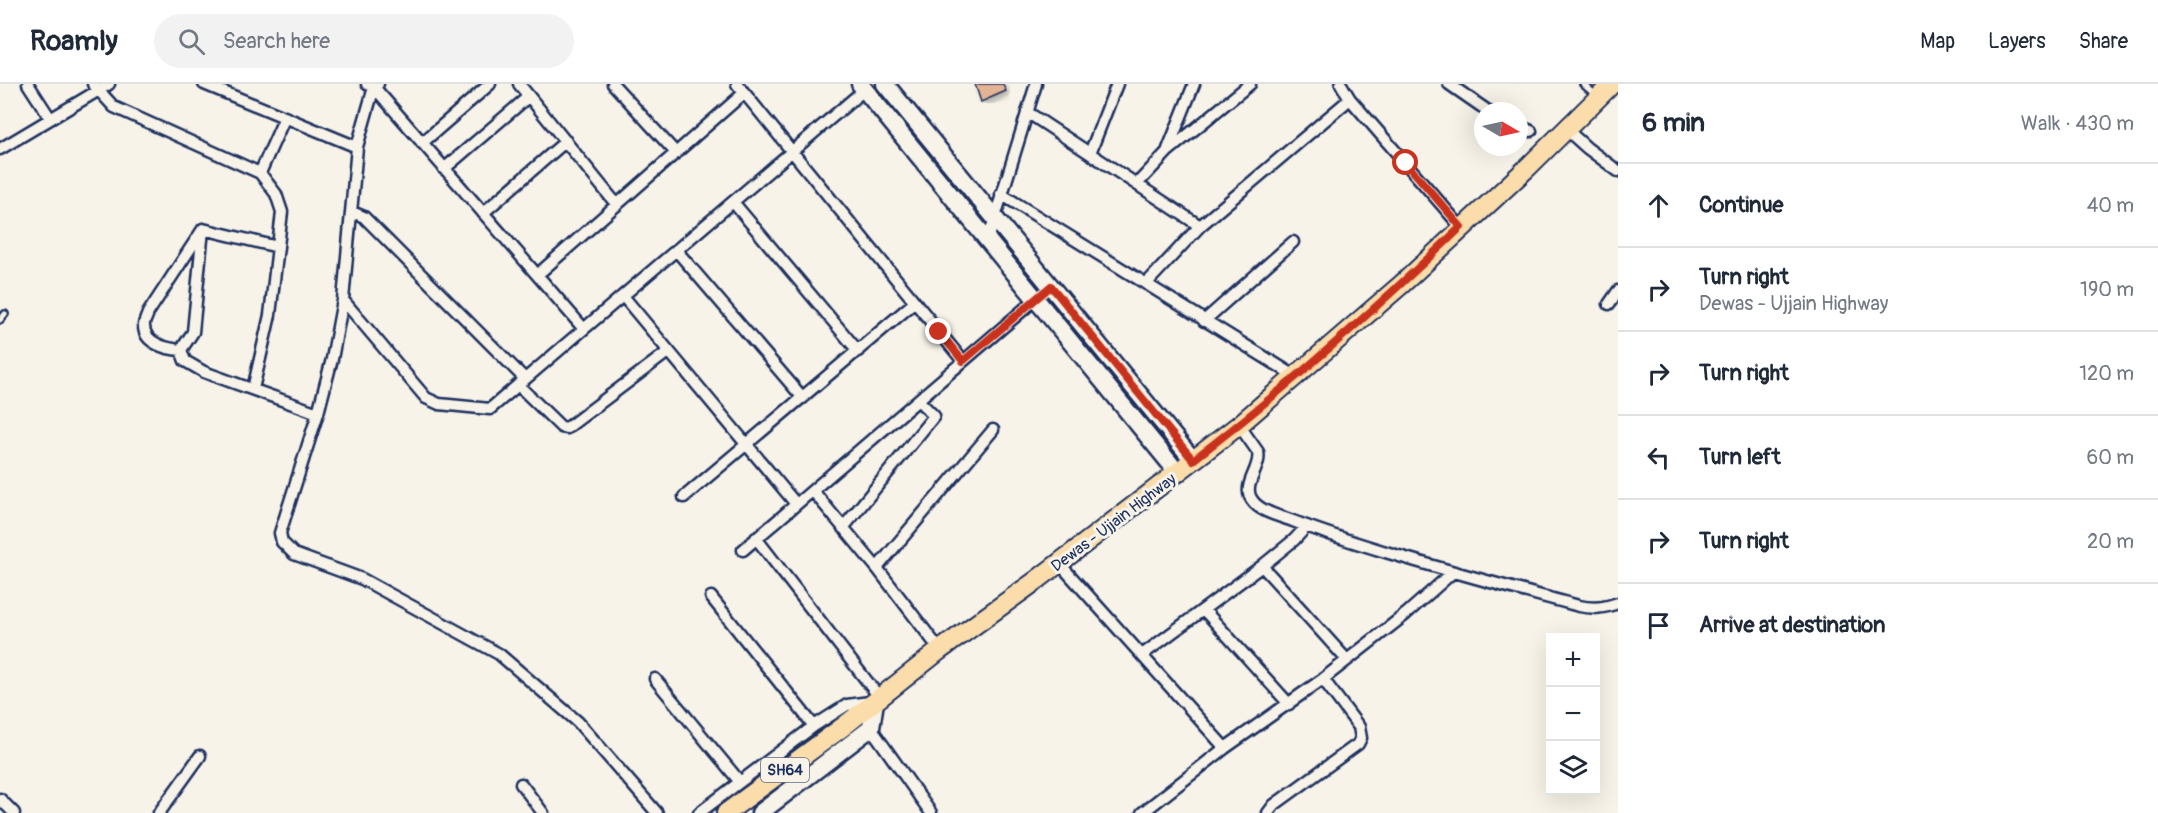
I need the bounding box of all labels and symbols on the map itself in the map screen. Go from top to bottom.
north arrow [1474,102,1528,156]
route start [1392,149,1418,175]
route end [925,318,951,344]
street label: Dewas - Ujjain Highway [1047,469,1180,576]
road number: SH64 [761,758,809,782]

